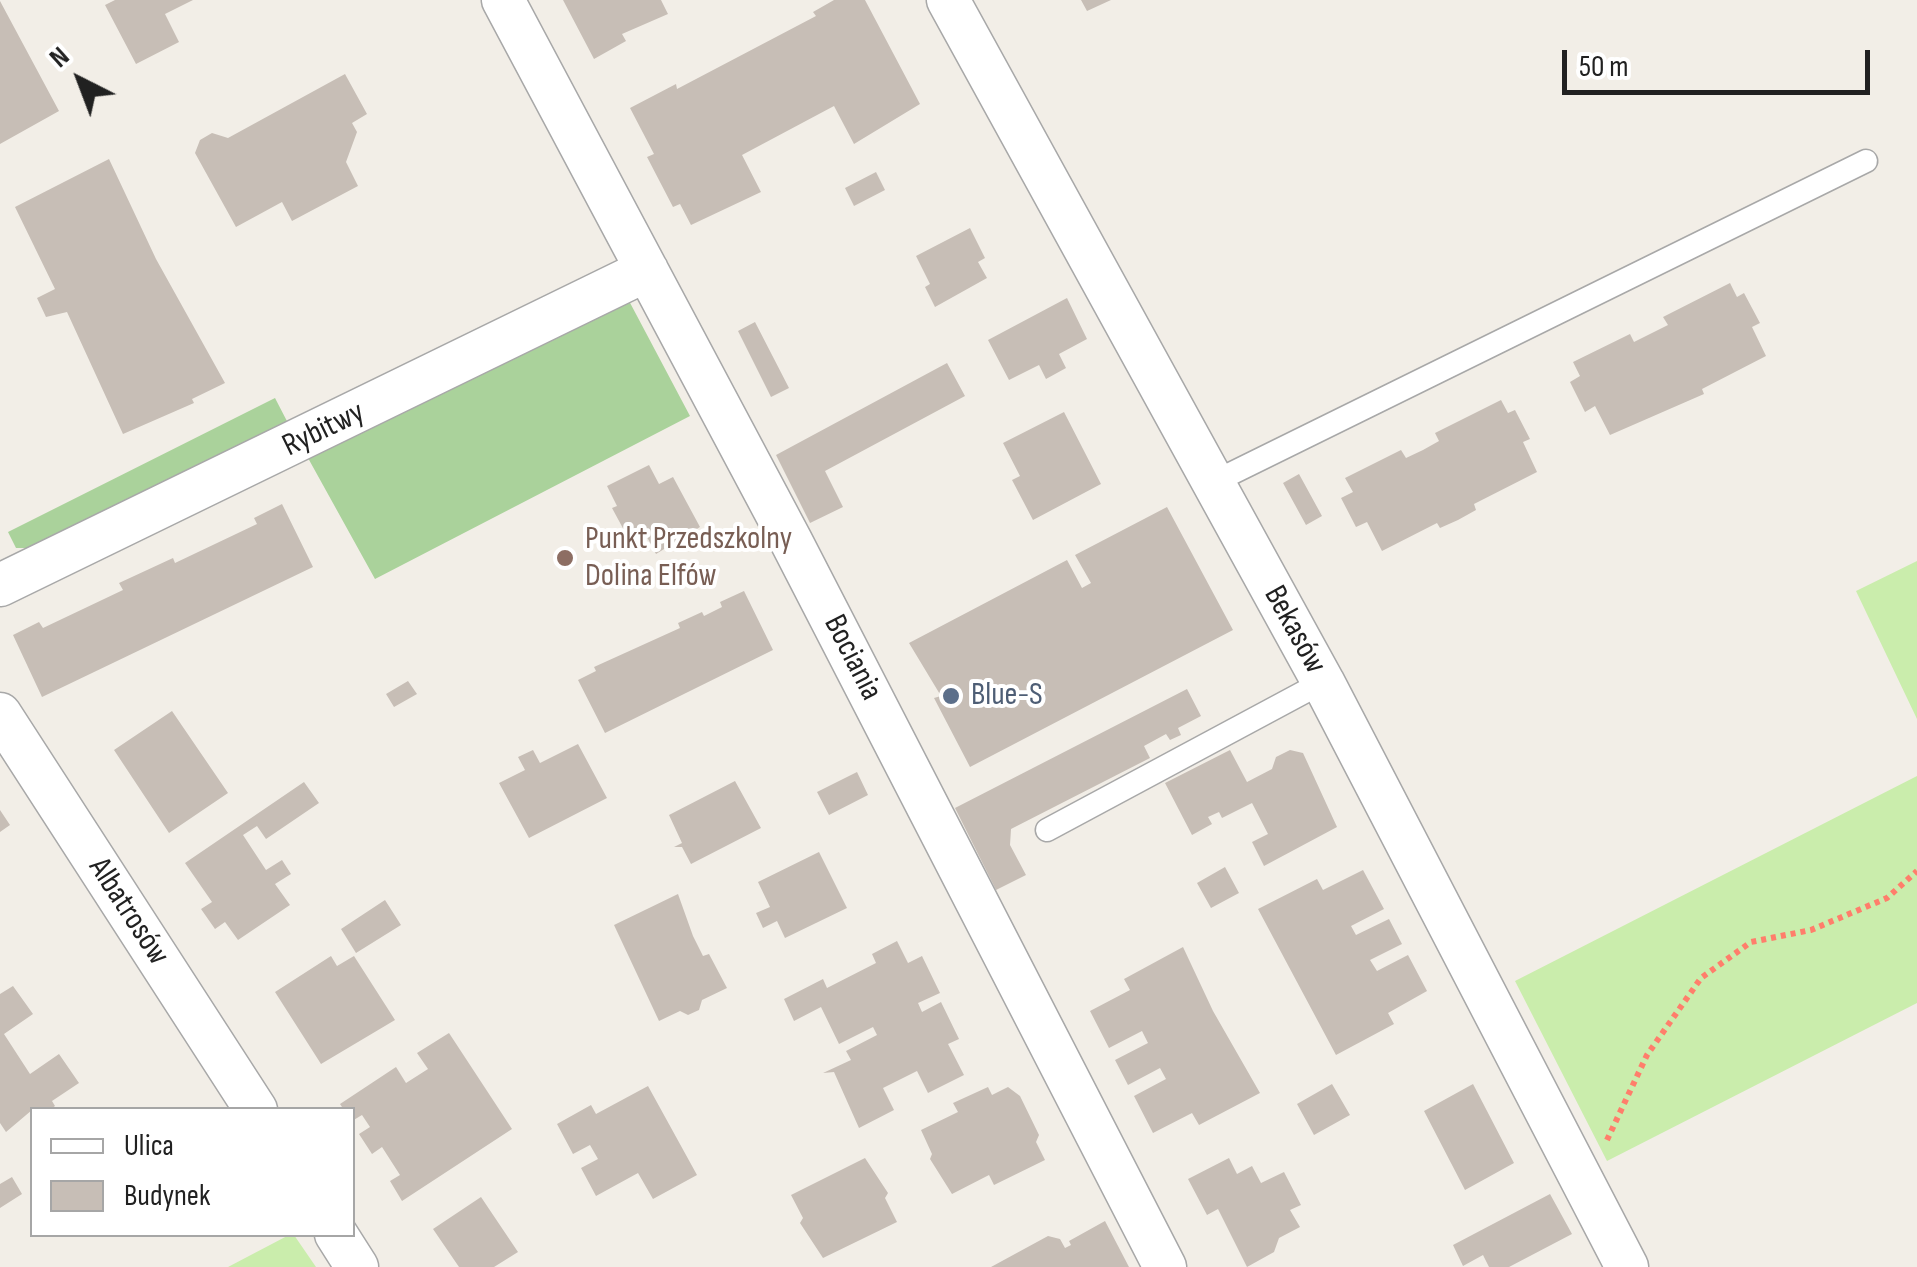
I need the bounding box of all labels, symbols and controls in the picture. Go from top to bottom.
north arrow [30,30,130,130]
scale bar [1567,30,1874,92]
text: N [43,40,76,75]
text: 50 m [1579,49,1628,85]
street label: Rybitwy [277,394,371,466]
place label: Punkt Przedszkolny Dolina Elfów [585,521,792,596]
marker: Punkt Przedszkolny Dolina Elfów [554,547,576,569]
street label: Bekasów [1254,579,1334,681]
street label: Bociania [814,609,890,707]
place label: Blue-S [971,677,1043,715]
marker: Blue-S [940,685,962,707]
street label: Albatrosów [79,851,177,973]
legend [30,1107,355,1237]
text: Ulica [124,1128,174,1164]
text: Budynek [124,1178,210,1214]

